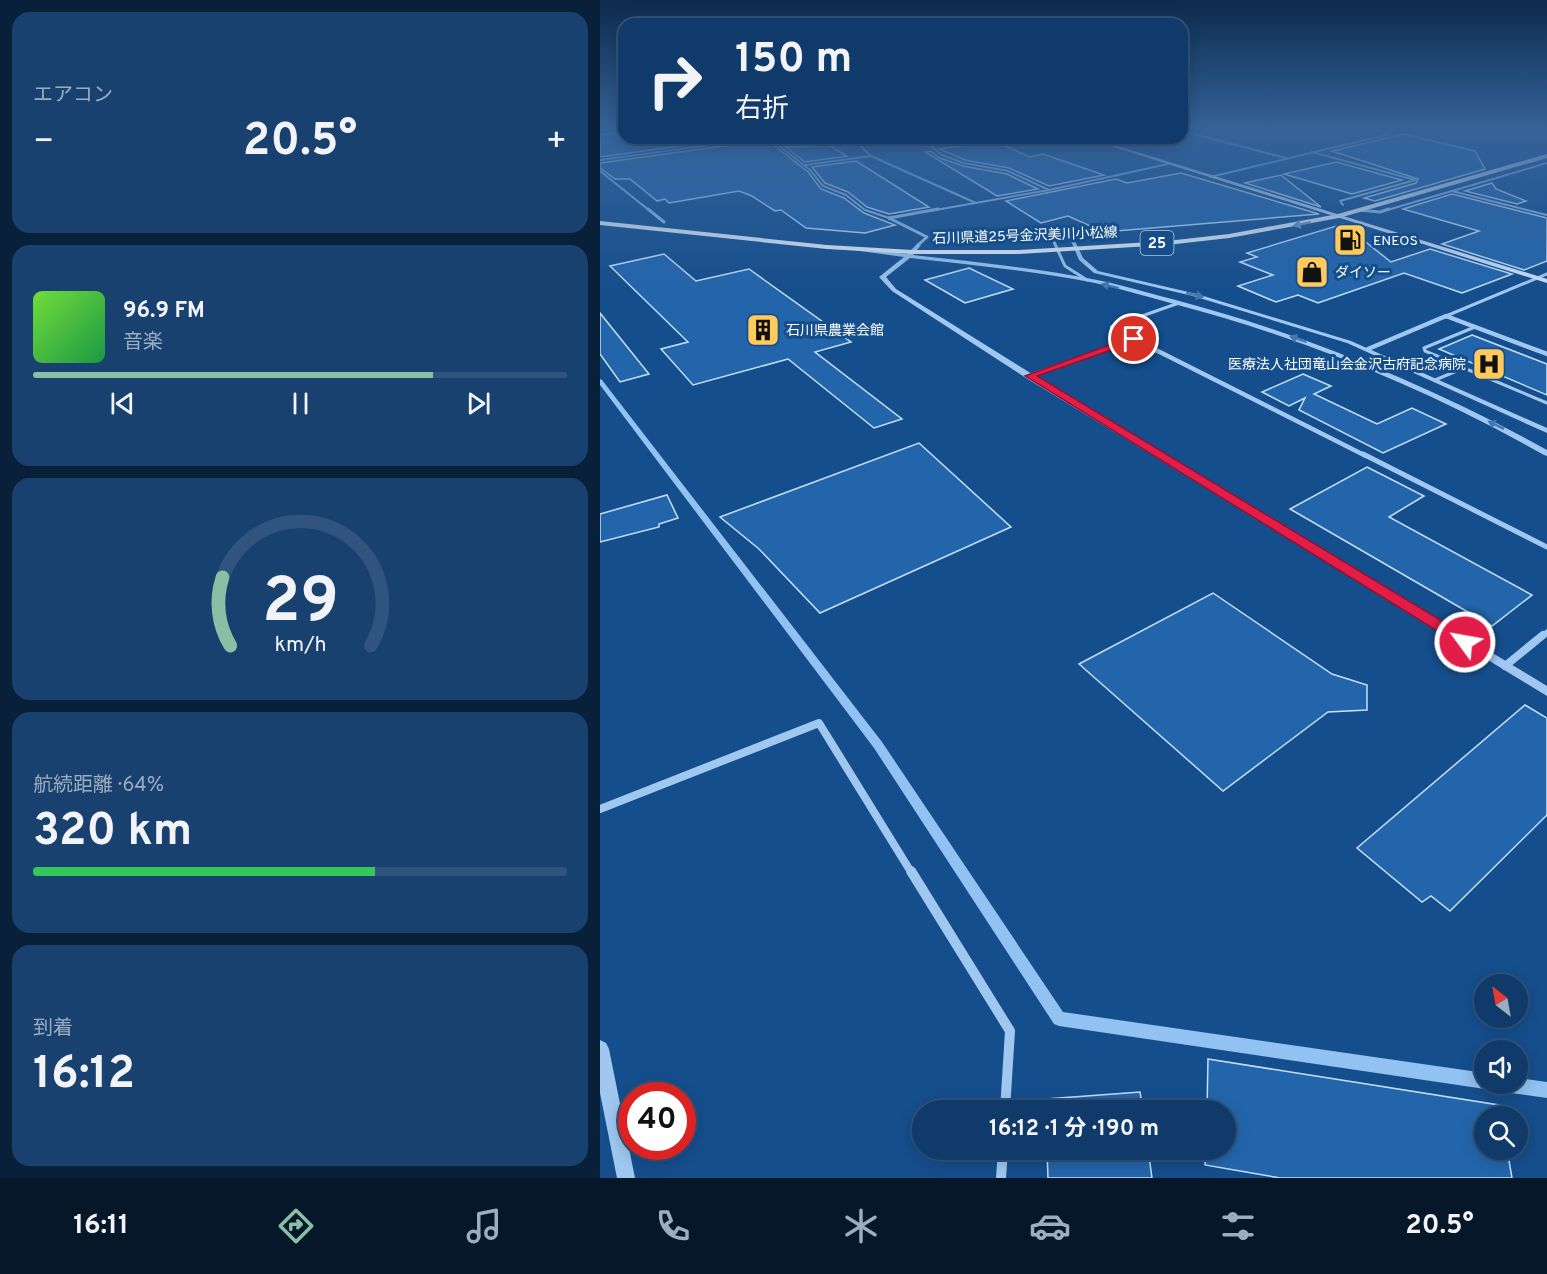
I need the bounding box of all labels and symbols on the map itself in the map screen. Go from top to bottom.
one-way arrow [1292,220,1311,229]
fuel station icon: ENEOS [1332,222,1368,258]
street label: 石川県道25号金沢美川小松線 [932,225,1118,248]
road number: 25 [1140,231,1174,255]
place label: ENEOS [1373,233,1418,250]
shop icon: ダイソー [1294,254,1330,290]
place label: ダイソー [1335,265,1391,282]
one-way arrow [1101,280,1120,290]
one-way arrow [1186,291,1204,301]
building icon: 石川県農業会館 [745,312,781,348]
pin [1108,313,1159,364]
place label: 石川県農業会館 [786,323,884,340]
one-way arrow [1289,334,1307,344]
hospital icon: 医療法人社団竜山会金沢古府記念病院 [1471,346,1507,382]
place label: 医療法人社団竜山会金沢古府記念病院 [1228,357,1466,374]
one-way arrow [1487,421,1504,430]
position arrow [1433,610,1497,674]
north arrow [1474,974,1528,1028]
speed limit sign: 40 [618,1082,696,1160]

